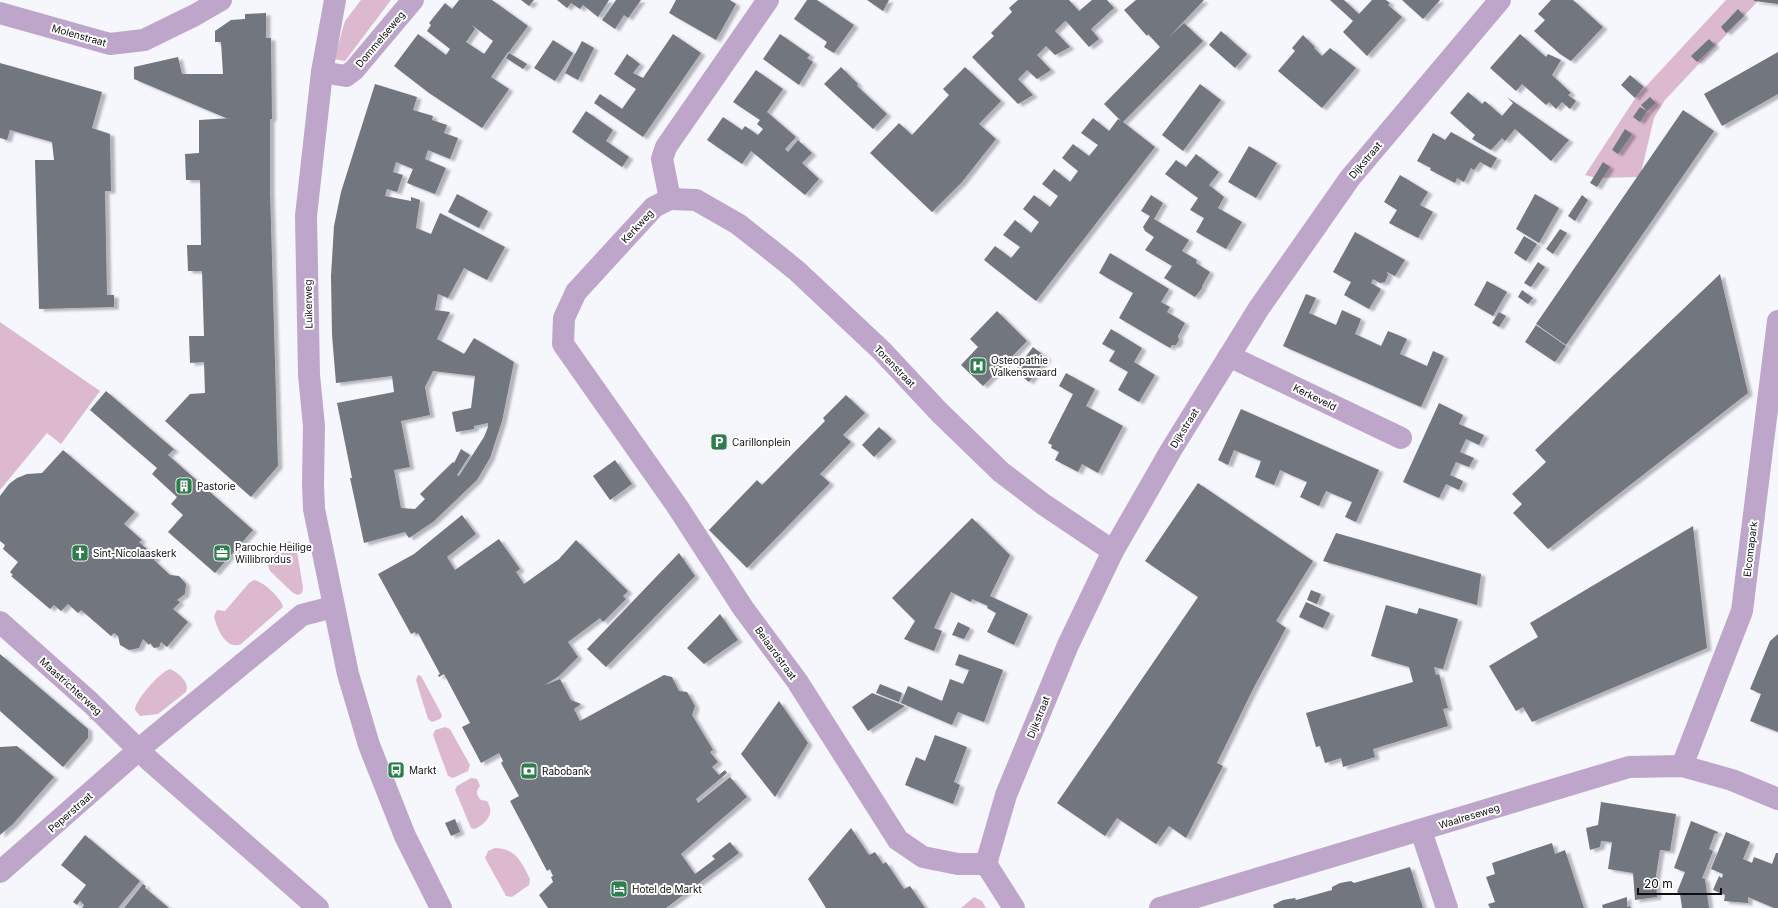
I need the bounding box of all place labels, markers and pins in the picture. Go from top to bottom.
place label: Osteopathie Valkenswaard [991,354,1057,378]
hospital icon: Osteopathie Valkenswaard [968,356,988,376]
parking icon: Carillonplein [709,432,729,452]
place label: Carillonplein [732,436,791,448]
building icon: Pastorie [174,476,194,496]
place label: Pastorie [197,480,236,492]
place label: Parochie Heilige Willibrordus [235,541,312,565]
church icon: Sint-Nicolaaskerk [70,543,90,563]
office icon: Parochie Heilige Willibrordus [212,543,232,563]
place label: Sint-Nicolaaskerk [93,547,177,559]
bus stop icon: Markt [386,760,406,780]
bank icon: Rabobank [519,761,539,781]
place label: Markt [409,764,437,776]
place label: Rabobank [542,765,590,777]
hotel icon: Hotel de Markt [609,879,629,899]
place label: Hotel de Markt [632,883,702,895]

